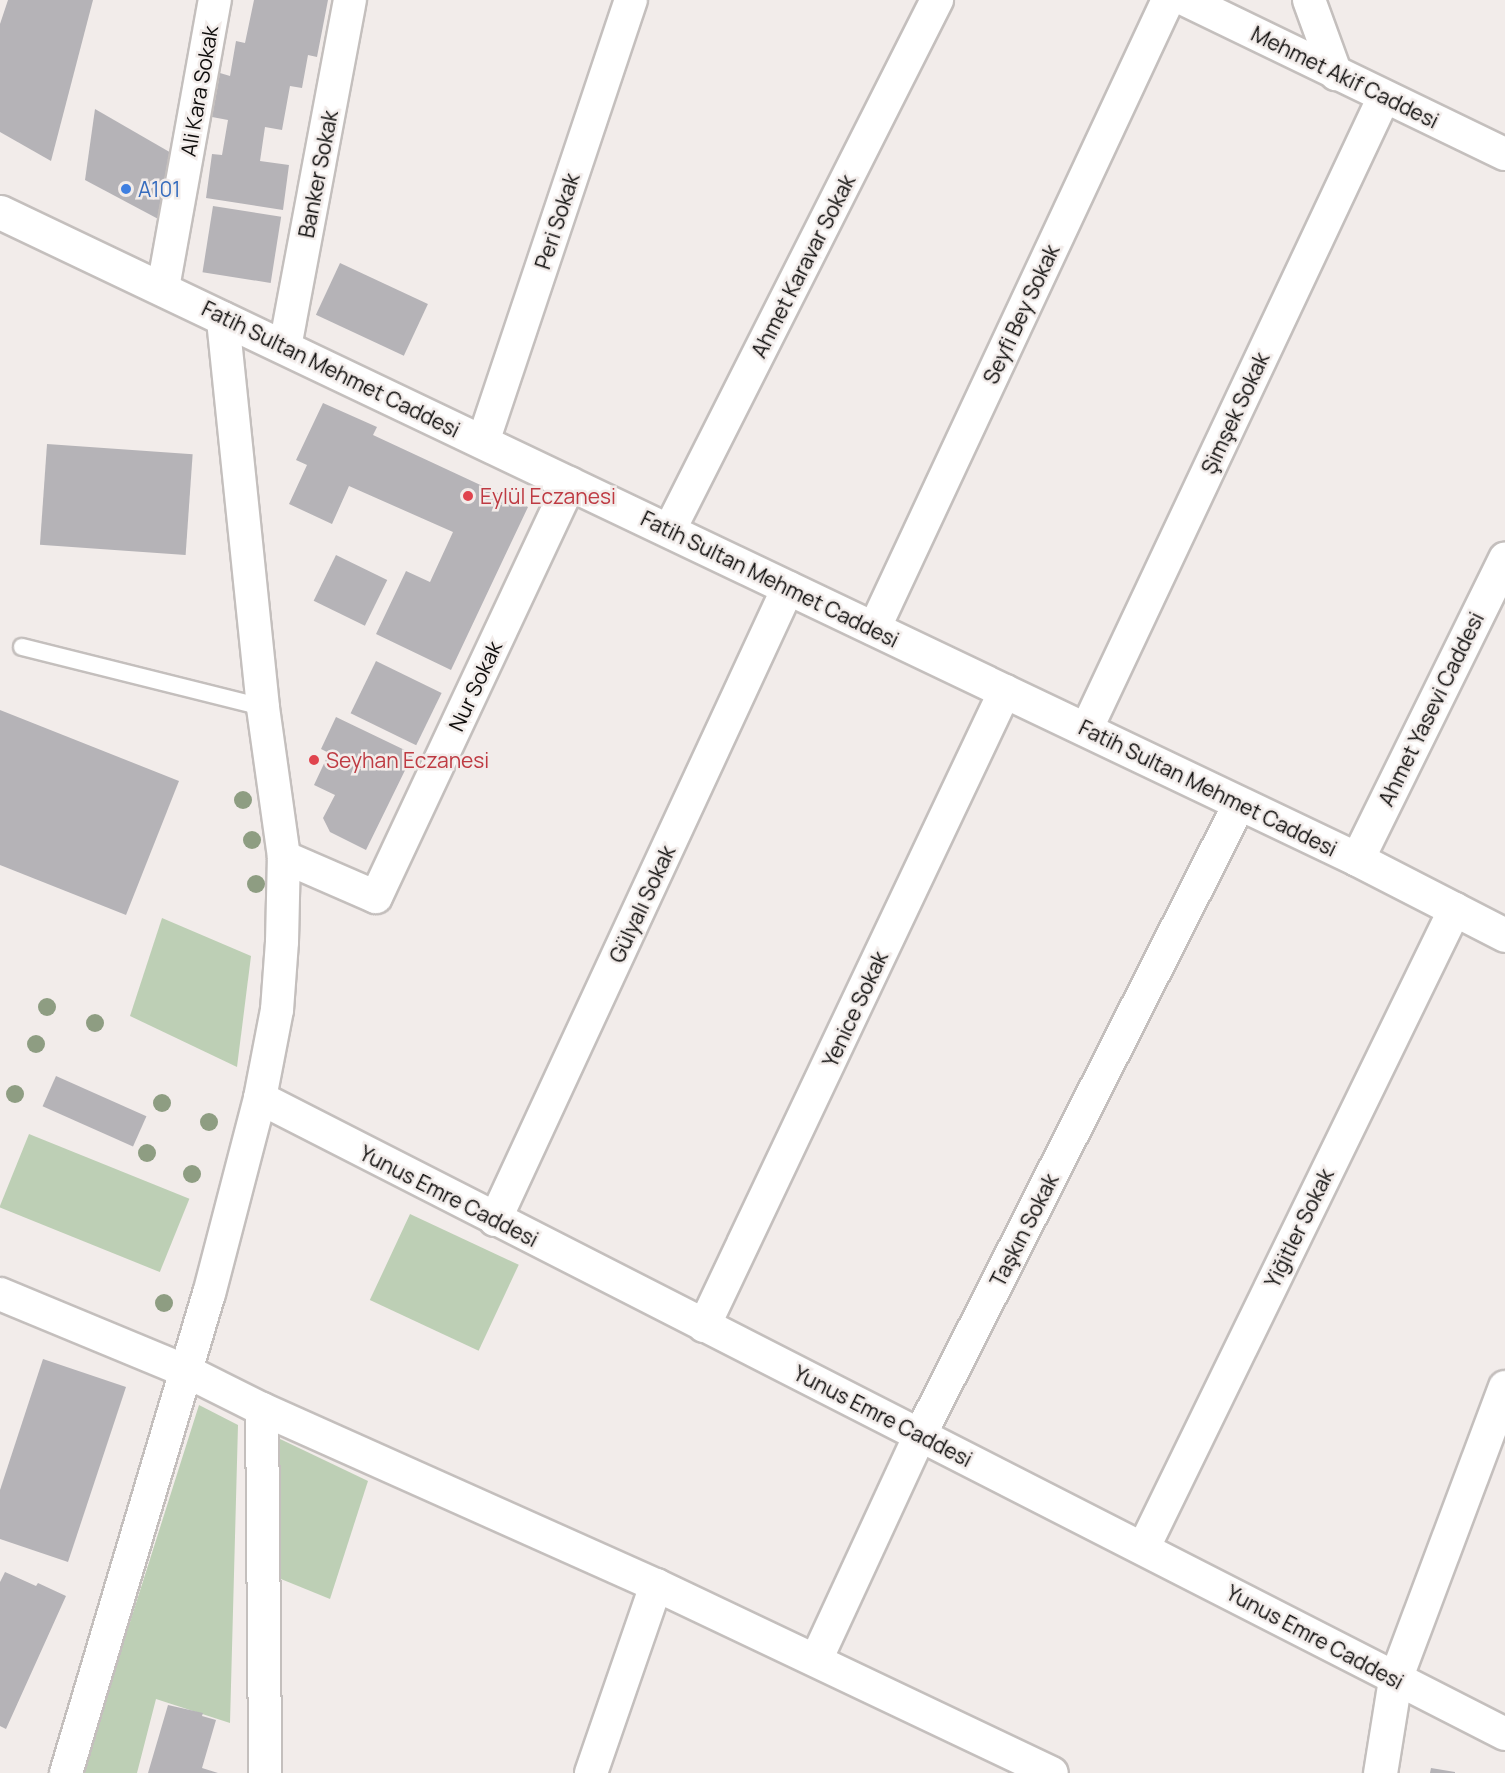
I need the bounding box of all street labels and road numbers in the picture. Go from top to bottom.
street label: Mehmet Akif Caddesi [1247,21,1443,133]
street label: Ali Kara Sokak [175,24,223,158]
street label: Banker Sokak [293,108,343,240]
street label: Peri Sokak [530,170,584,272]
street label: Ahmet Karavar Sokak [746,170,860,362]
street label: Seyfi Bey Sokak [978,240,1064,388]
street label: Fatih Sultan Mehmet Caddesi [198,295,464,443]
street label: Şimşek Sokak [1196,348,1274,478]
street label: Fatih Sultan Mehmet Caddesi [637,505,903,653]
street label: Ahmet Yasevi Caddesi [1373,608,1489,810]
street label: Nur Sokak [443,637,507,735]
street label: Fatih Sultan Mehmet Caddesi [1075,714,1341,862]
street label: Gülyalı Sokak [604,841,680,967]
street label: Yenice Sokak [817,947,893,1071]
street label: Yunus Emre Caddesi [356,1140,542,1252]
street label: Yiğitler Sokak [1259,1164,1339,1292]
street label: Taşkın Sokak [985,1169,1063,1291]
street label: Yunus Emre Caddesi [790,1360,976,1472]
street label: Yunus Emre Caddesi [1222,1580,1408,1694]

